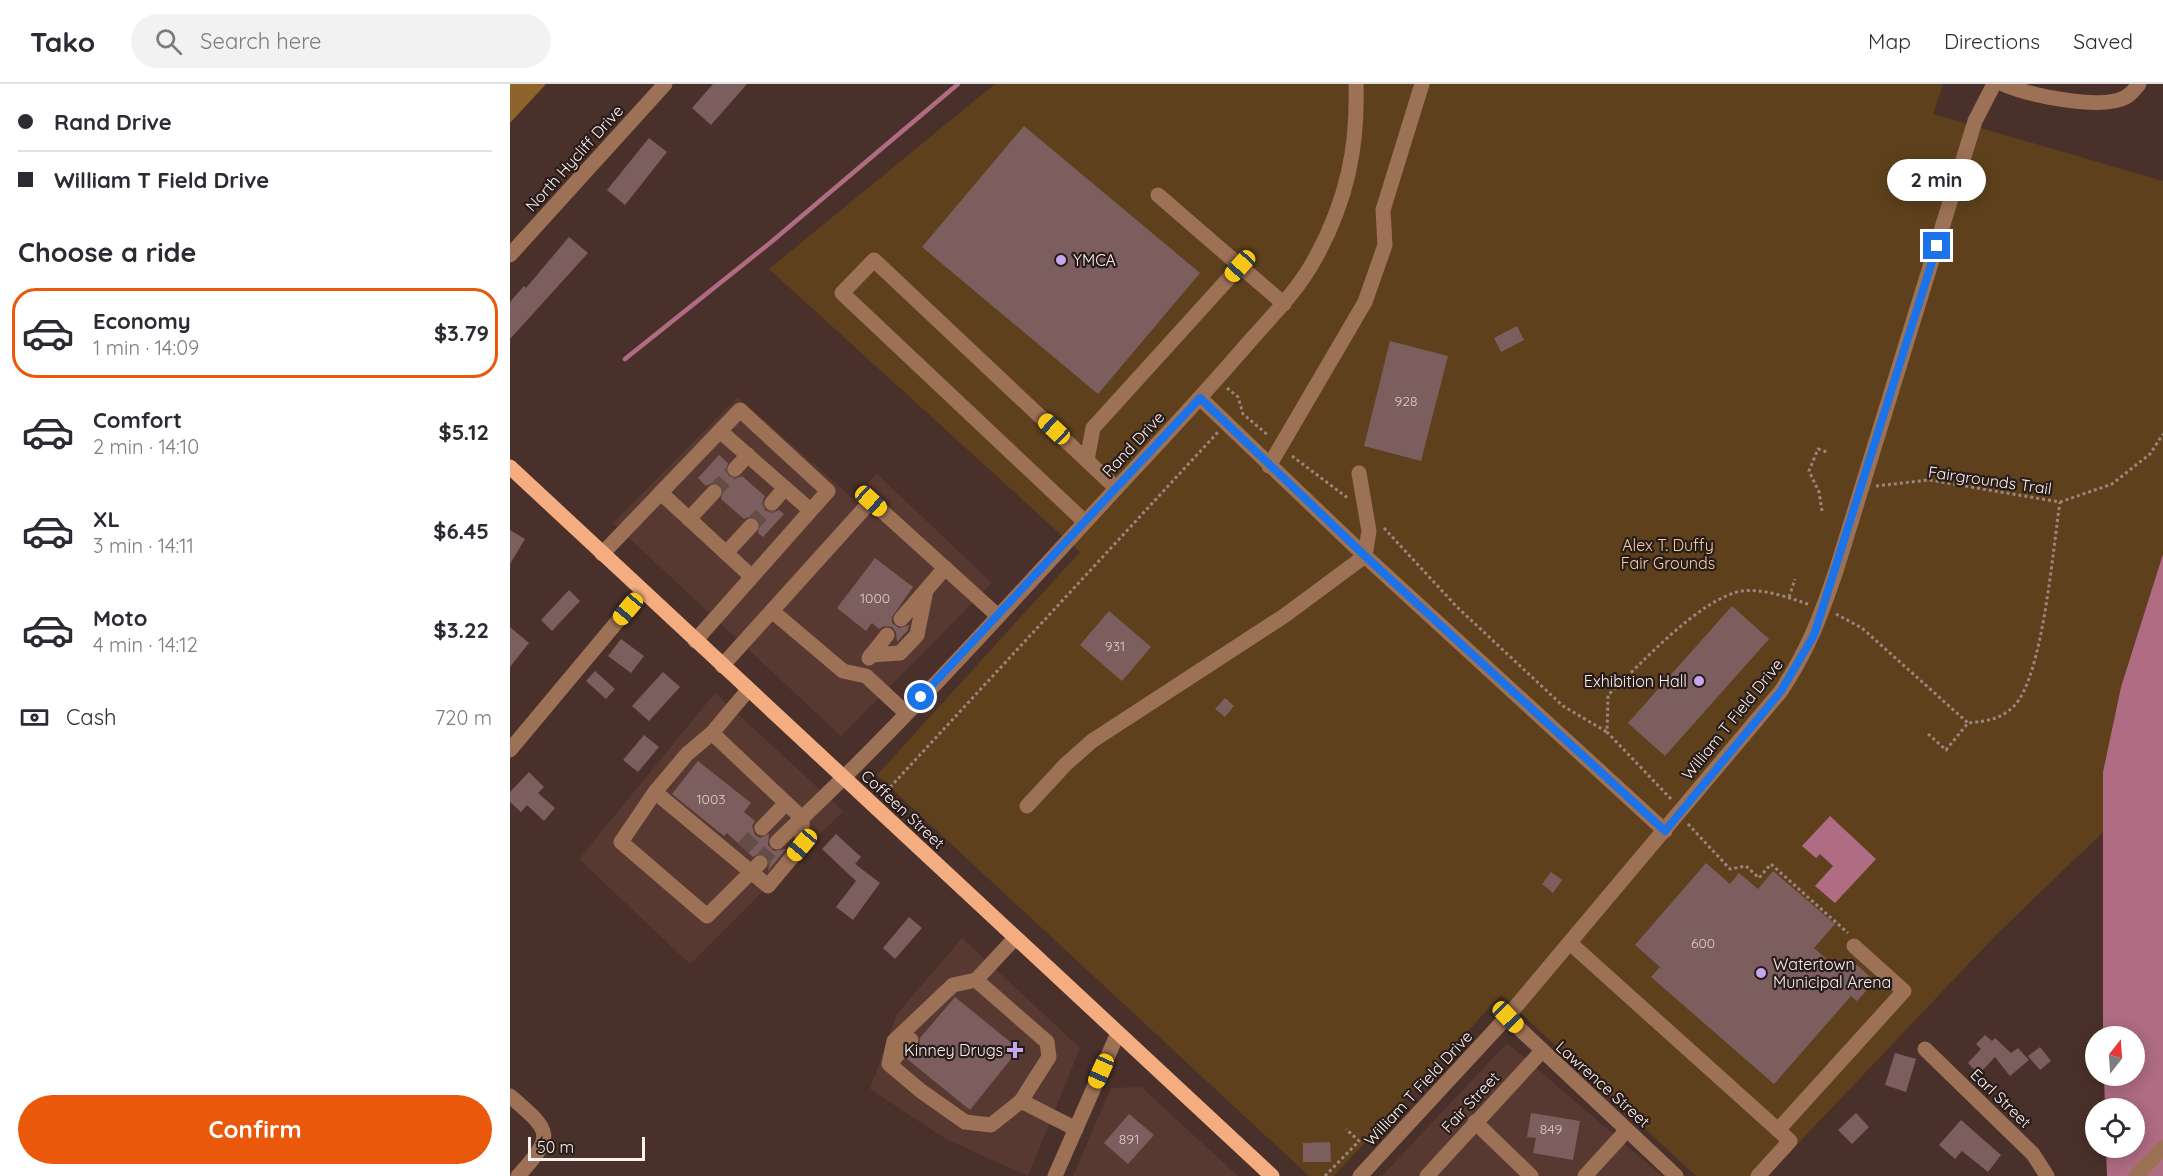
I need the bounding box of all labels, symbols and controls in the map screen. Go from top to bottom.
search box [131,14,551,68]
text: Tako [30,24,95,59]
icon: search [152,25,185,58]
text: Search here [200,27,322,55]
text: Map [1868,28,1911,54]
text: Directions [1944,28,2040,54]
text: Saved [2073,28,2133,54]
street label: North Hycliff Drive [521,101,627,215]
text: Rand Drive [54,108,172,136]
callout: 2 min [1888,159,1986,201]
text: William T Field Drive [54,166,269,194]
text: 2 min [1910,167,1963,192]
route end [1923,232,1950,259]
text: Choose a ride [18,235,196,269]
car [1221,247,1259,285]
place label: YMCA [1073,250,1116,270]
marker: YMCA [1054,253,1068,267]
icon: car [21,306,75,360]
text: Economy [93,307,191,335]
text: $3.79 [434,319,489,347]
text: 1 min · 14:09 [93,335,199,360]
house number: 928 [1394,392,1418,410]
icon: car [21,405,75,459]
text: Comfort [93,406,182,434]
street label: Rand Drive [1098,407,1168,481]
car [1035,410,1073,448]
text: $5.12 [439,418,489,446]
text: 2 min · 14:10 [93,434,199,459]
street label: Fairgrounds Trail [1927,461,2053,499]
car [852,482,890,520]
icon: car [21,504,75,558]
text: XL [93,505,120,533]
text: $6.45 [433,517,489,545]
text: 3 min · 14:11 [93,533,194,558]
park label: Alex T. Duffy Fair Grounds [1621,535,1715,573]
car [610,589,646,629]
house number: 1000 [860,589,890,607]
icon: car [21,603,75,657]
text: Moto [93,604,147,632]
text: $3.22 [434,616,489,644]
text: 4 min · 14:12 [93,632,198,657]
house number: 931 [1105,637,1125,655]
street label: William T Field Drive [1677,654,1787,784]
place label: Exhibition Hall [1584,671,1687,691]
marker: Exhibition Hall [1692,674,1706,688]
route start [907,683,934,710]
icon: cash [18,701,51,734]
text: Cash [66,703,117,731]
text: 720 m [435,705,492,730]
street label: Coffeen Street [857,765,949,853]
house number: 1003 [696,790,726,808]
car [784,825,820,865]
house number: 600 [1691,934,1715,952]
place label: Watertown Municipal Arena [1773,954,1891,992]
marker: Watertown Municipal Arena [1754,966,1768,980]
car [1489,998,1527,1036]
street label: William T Field Drive [1360,1026,1476,1150]
north arrow [2085,1026,2145,1086]
map controls [2085,1026,2145,1158]
street label: Lawrence Street [1552,1037,1654,1131]
place label: Kinney Drugs [904,1040,1003,1060]
marker: Kinney Drugs [1008,1043,1022,1057]
car [1085,1051,1117,1091]
street label: Earl Street [1966,1064,2036,1132]
street label: Fair Street [1437,1067,1503,1137]
button: Confirm [18,1095,492,1164]
button: locate [2085,1098,2145,1158]
house number: 849 [1540,1120,1562,1138]
house number: 891 [1119,1130,1139,1148]
scale bar [528,1134,645,1162]
text: 50 m [537,1137,574,1157]

